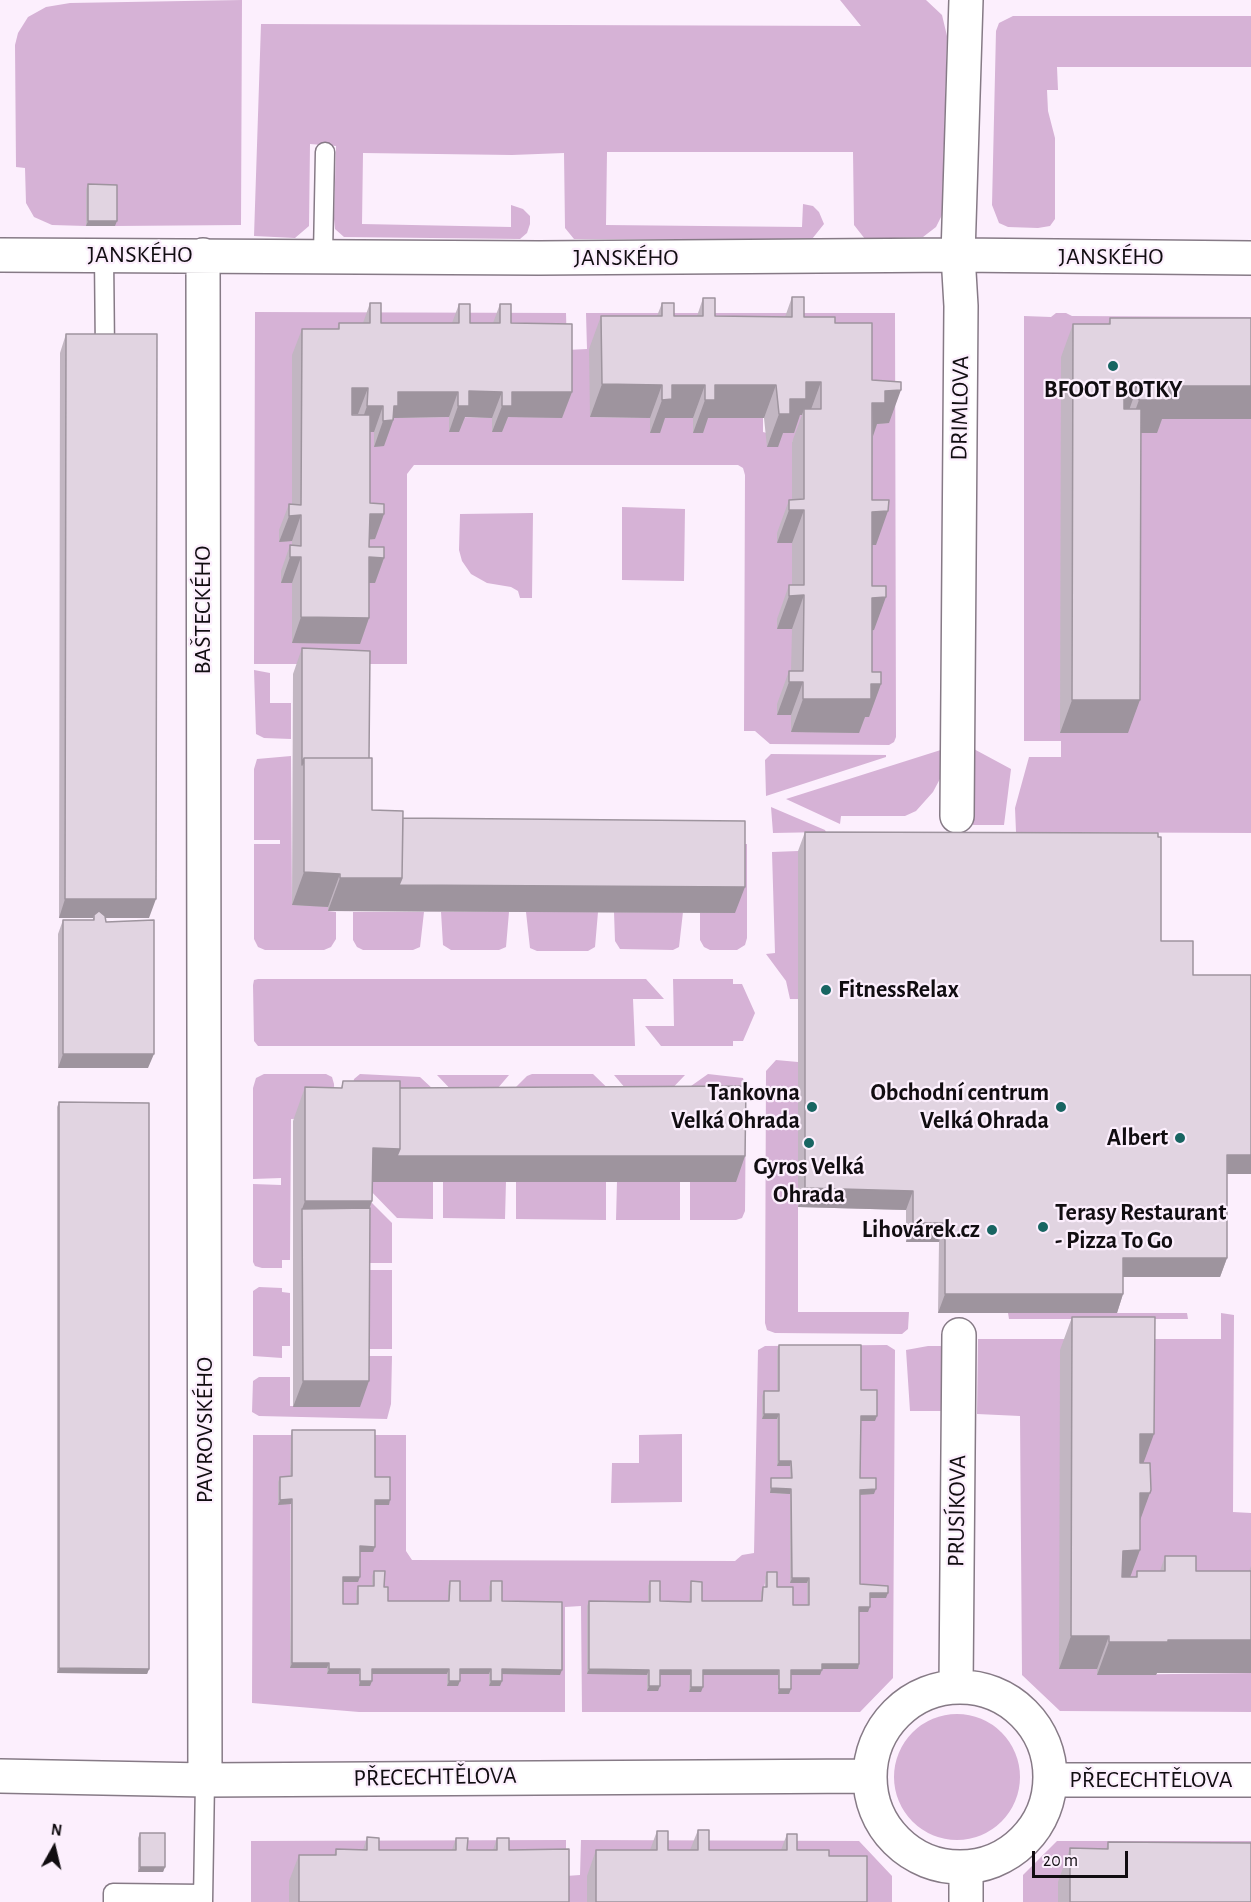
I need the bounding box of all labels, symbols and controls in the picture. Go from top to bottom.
street label: JANSKÉHO [88,241,192,269]
street label: JANSKÉHO [1059,243,1163,271]
street label: JANSKÉHO [574,244,678,272]
street label: DRIMLOVA [945,355,975,461]
marker: BFOOT BOTKY [1106,359,1120,373]
place label: BFOOT BOTKY [1044,376,1182,404]
street label: BAŠTECKÉHO [189,545,217,675]
place label: FitnessRelax [838,976,959,1004]
marker: FitnessRelax [819,983,833,997]
place label: Tankovna Velká Ohrada [671,1079,800,1135]
place label: Obchodní centrum Velká Ohrada [870,1079,1049,1135]
marker: Tankovna Velká Ohrada [805,1100,819,1114]
marker: Obchodní centrum Velká Ohrada [1054,1100,1068,1114]
place label: Albert [1107,1124,1168,1152]
marker: Albert [1173,1131,1187,1145]
marker: Gyros Velká Ohrada [802,1136,816,1150]
place label: Gyros Velká Ohrada [753,1153,865,1209]
place label: Terasy Restaurant - Pizza To Go [1055,1199,1226,1255]
place label: Lihovárek.cz [862,1216,980,1244]
marker: Terasy Restaurant - Pizza To Go [1036,1220,1050,1234]
marker: Lihovárek.cz [985,1223,999,1237]
street label: PAVROVSKÉHO [191,1357,219,1503]
street label: PRUSÍKOVA [942,1455,972,1567]
street label: PŘECECHTĚLOVA [353,1761,517,1793]
street label: PŘECECHTĚLOVA [1069,1766,1233,1794]
north arrow [24,1818,84,1878]
text: N [50,1821,63,1839]
scale bar [1035,1839,1131,1877]
text: 20 m [1043,1852,1078,1870]

